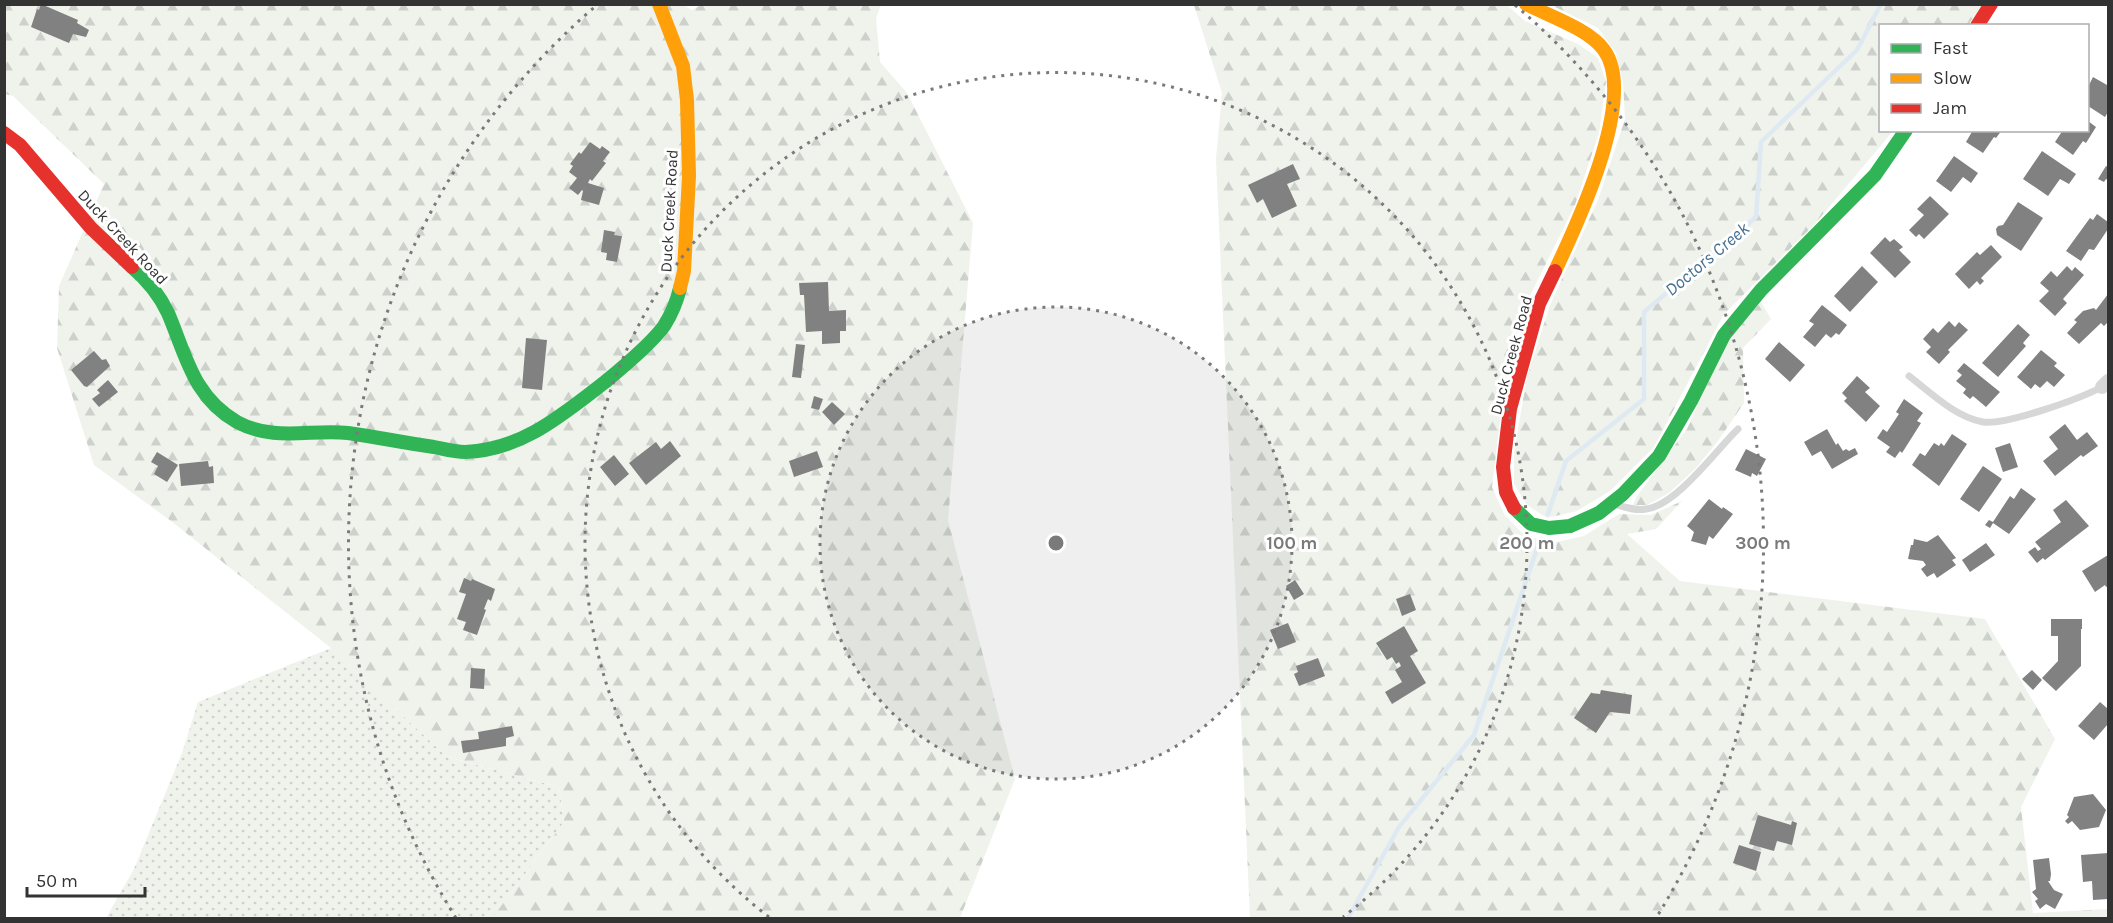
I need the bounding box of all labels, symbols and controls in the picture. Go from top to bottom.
legend [1879,24,2089,132]
text: Fast [1933,37,1968,59]
text: Slow [1933,67,1972,89]
text: Jam [1933,97,1967,119]
street label: Duck Creek Road [656,149,682,273]
street label: Duck Creek Road [74,186,172,288]
water label: Doctors Creek [1660,217,1754,301]
street label: Duck Creek Road [1486,293,1536,417]
text: 100 m [1267,532,1317,554]
text: 200 m [1499,532,1555,554]
text: 300 m [1735,532,1791,554]
centre of rings [1046,533,1066,553]
scale bar [27,860,146,898]
text: 50 m [36,870,78,892]

